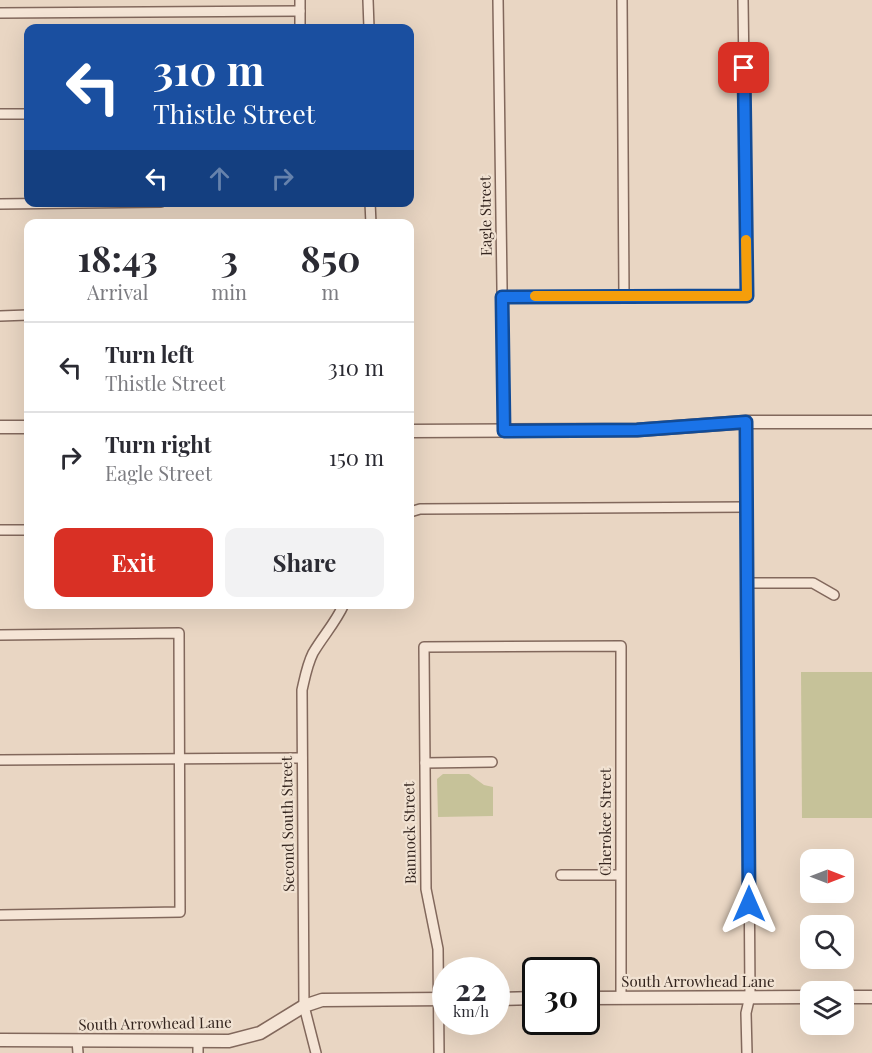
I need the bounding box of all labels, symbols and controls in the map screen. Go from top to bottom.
text: 310 m [153,41,264,97]
pin [718,42,769,93]
icon: left [54,48,132,126]
icon: arrive [727,51,760,84]
text: Thistle Street [153,95,315,131]
icon: left [140,162,173,195]
icon: ahead [203,162,236,195]
icon: right [266,162,299,195]
street label: Eagle Street [474,175,496,256]
text: 18:43 [78,233,158,281]
text: 3 [220,233,238,281]
text: 850 [300,233,360,281]
text: Arrival [87,278,149,305]
text: min [211,278,247,305]
text: m [322,278,339,305]
text: Turn left [105,339,194,369]
icon: left [54,351,87,384]
text: 310 m [328,352,384,382]
text: Thistle Street [105,369,225,396]
text: Turn right [105,429,211,459]
icon: right [54,441,87,474]
text: 150 m [329,442,384,472]
text: Eagle Street [105,459,212,486]
button: Exit [54,528,213,597]
button: Share [225,528,384,597]
street label: Second South Street [276,755,298,892]
street label: Cherokee Street [595,767,615,876]
street label: Bannock Street [398,781,420,884]
north arrow [800,849,854,903]
map controls [800,849,854,1035]
position arrow [717,872,781,936]
button: search [800,915,854,969]
speed limit sign: 30 [522,957,600,1035]
text: 22 [455,969,487,1009]
street label: South Arrowhead Lane [621,971,775,991]
button: layers [800,981,854,1035]
text: km/h [453,1001,489,1021]
street label: South Arrowhead Lane [78,1012,232,1034]

